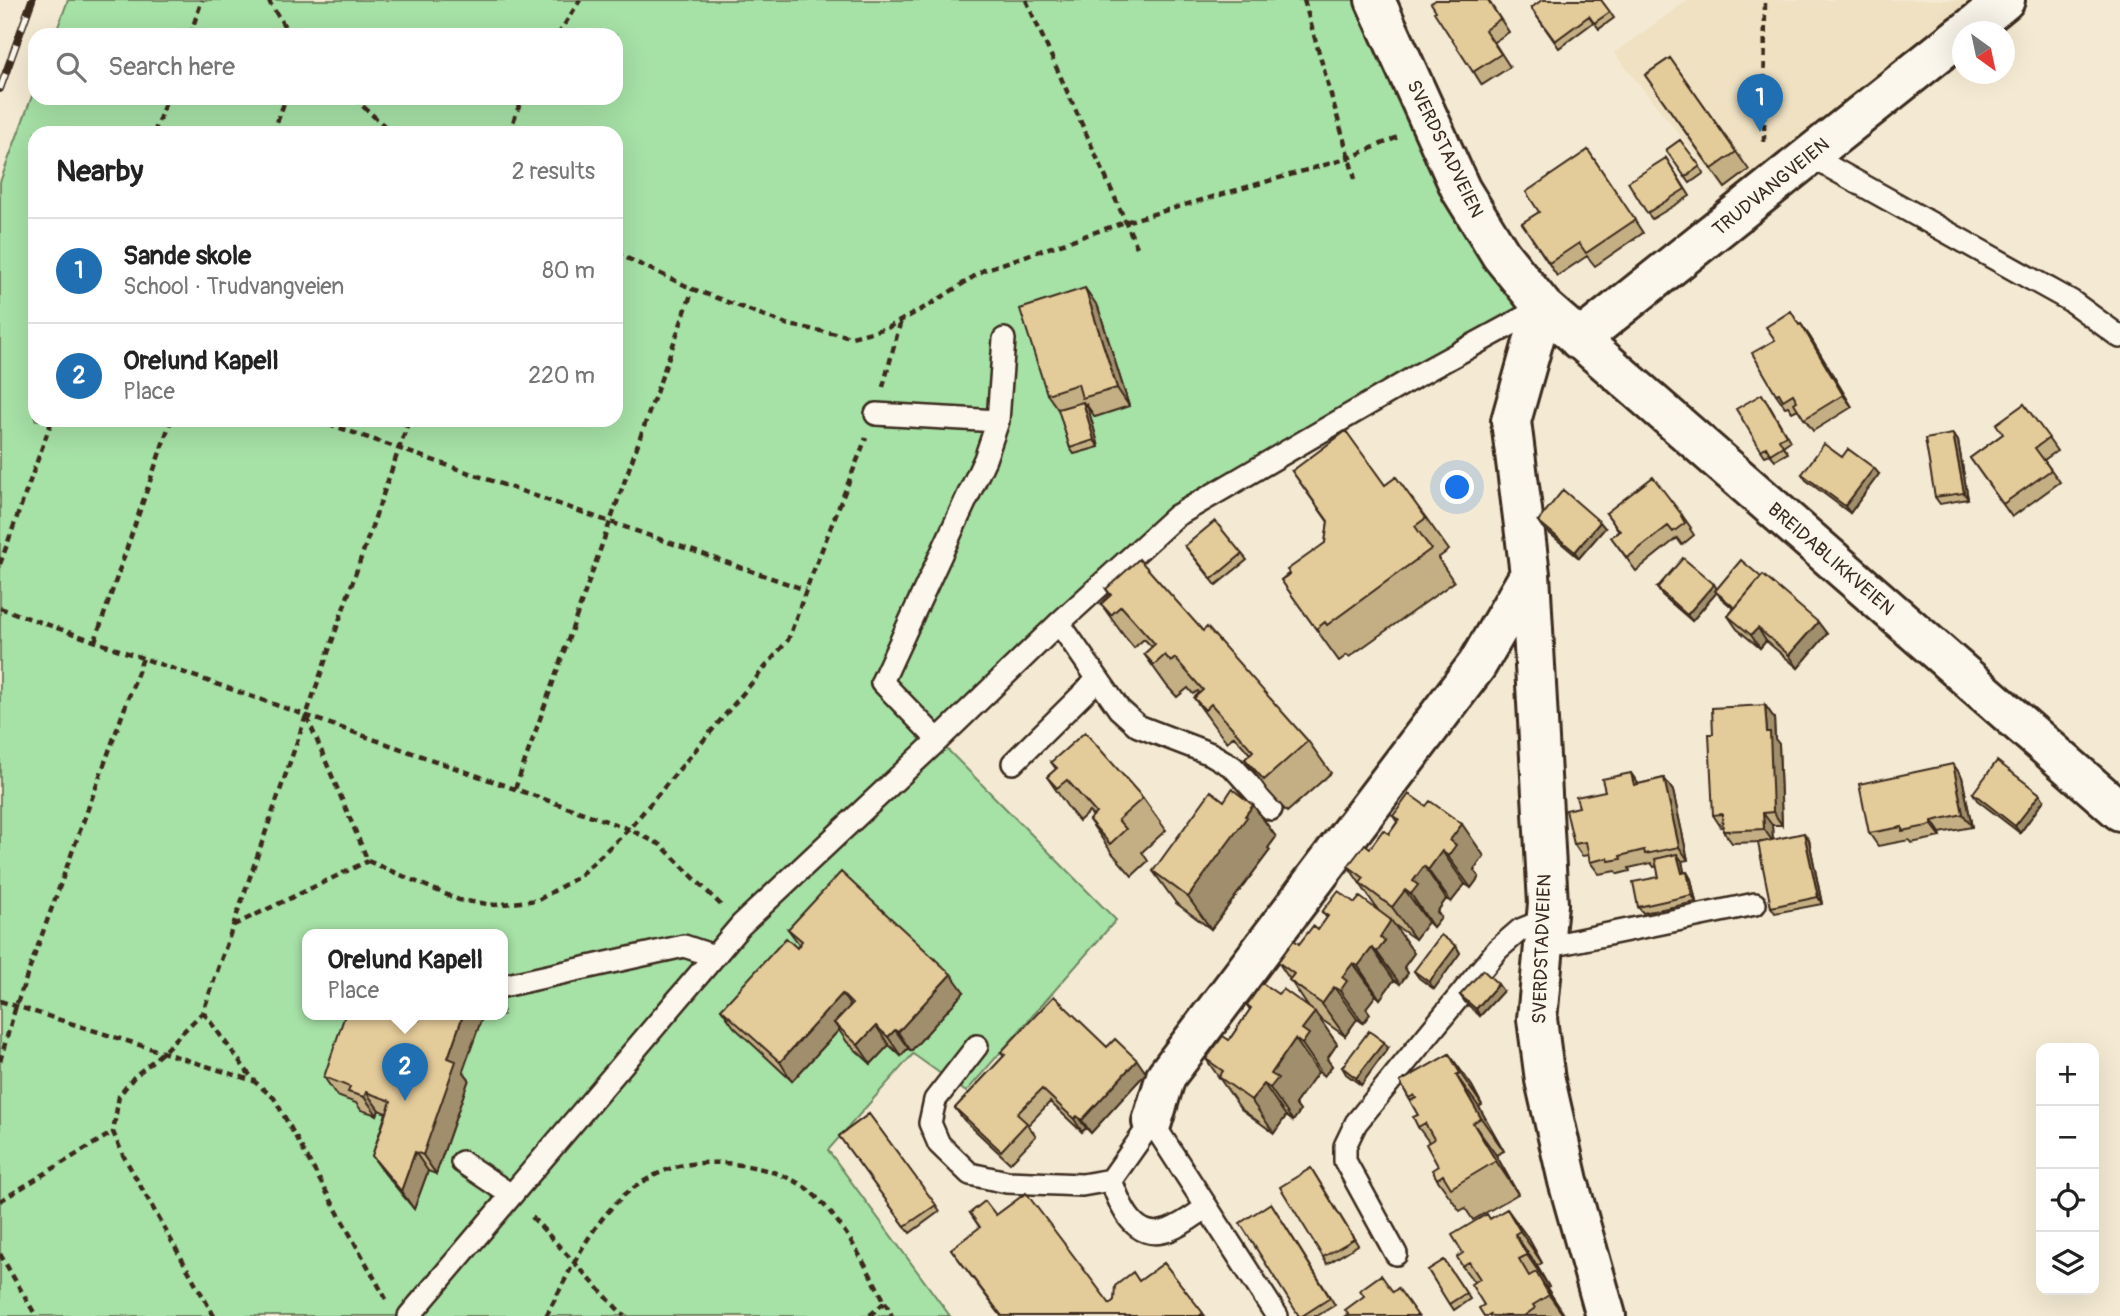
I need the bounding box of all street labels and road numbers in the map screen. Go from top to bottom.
street label: SVERDSTADVEIEN [1401,76,1489,222]
street label: TRUDVANGVEIEN [1708,133,1834,241]
street label: BREIDABLIKKVEIEN [1763,497,1899,621]
street label: SVERDSTADVEIEN [1527,873,1557,1025]

